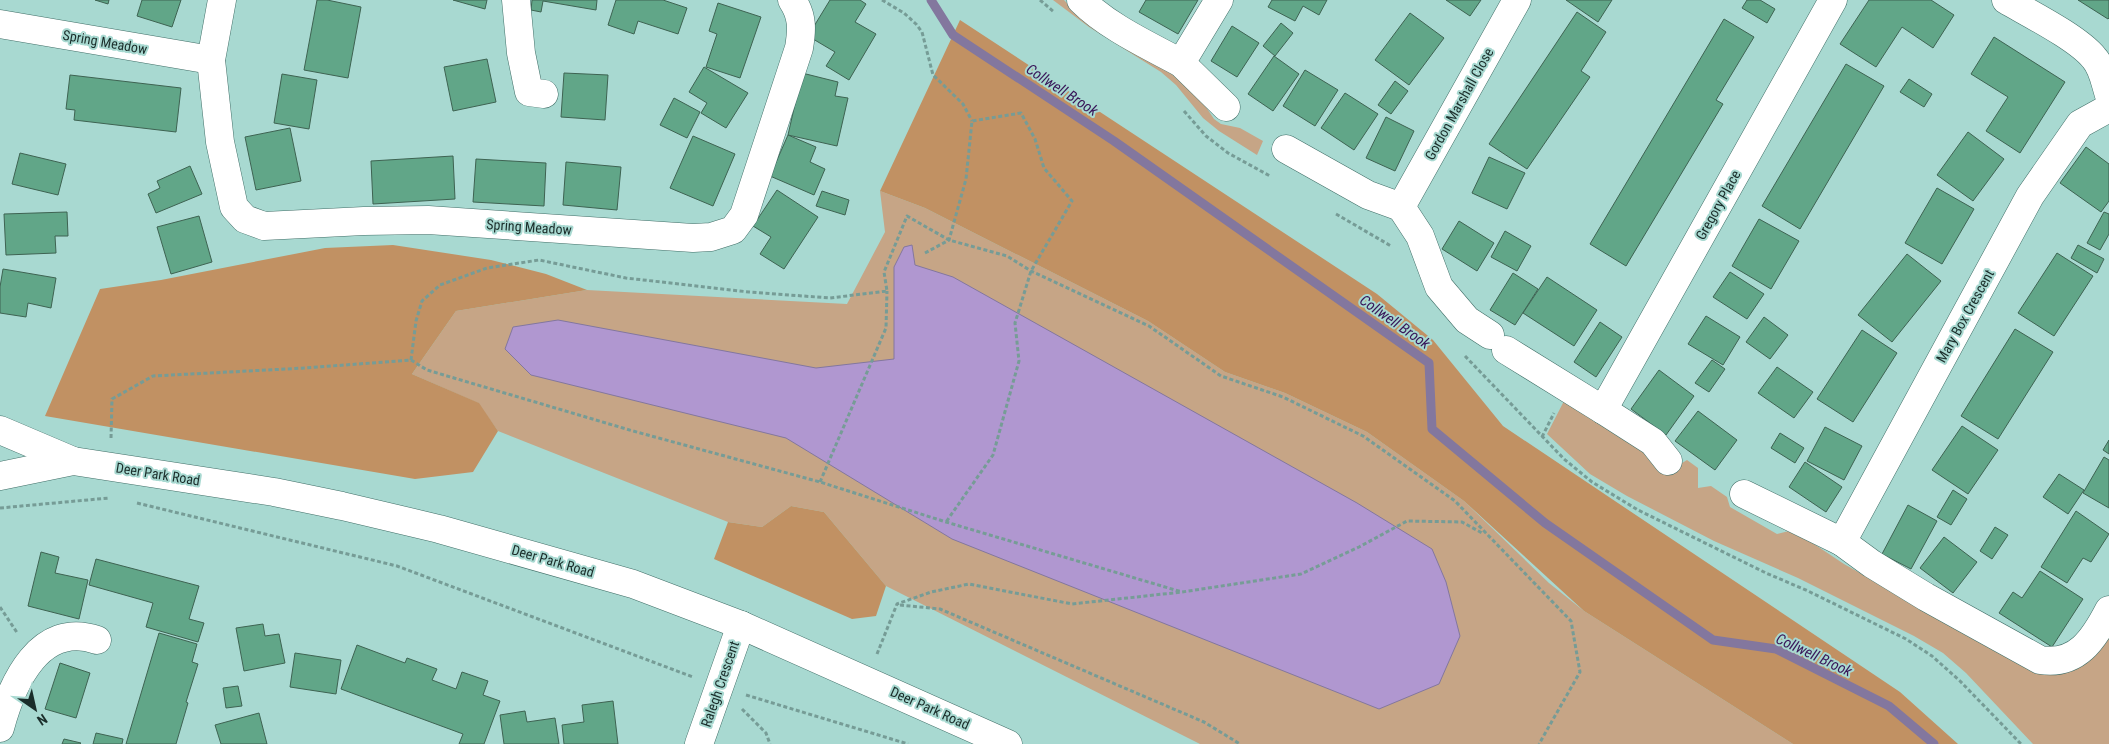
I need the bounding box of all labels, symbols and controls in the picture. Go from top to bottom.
street label: Spring Meadow [62,27,148,57]
street label: Gordon Marshall Close [1422,45,1497,163]
water label: Collwell Brook [1023,60,1102,120]
street label: Gregory Place [1692,167,1744,243]
street label: Spring Meadow [486,216,572,238]
street label: Mary Box Crescent [1933,267,1997,365]
water label: Collwell Brook [1356,291,1434,353]
street label: Deer Park Road [115,459,201,489]
street label: Deer Park Road [510,542,596,580]
water label: Collwell Brook [1773,630,1855,681]
street label: Ralegh Crescent [698,639,742,729]
street label: Deer Park Road [888,683,972,733]
north arrow [10,684,60,734]
text: N [34,711,50,729]

